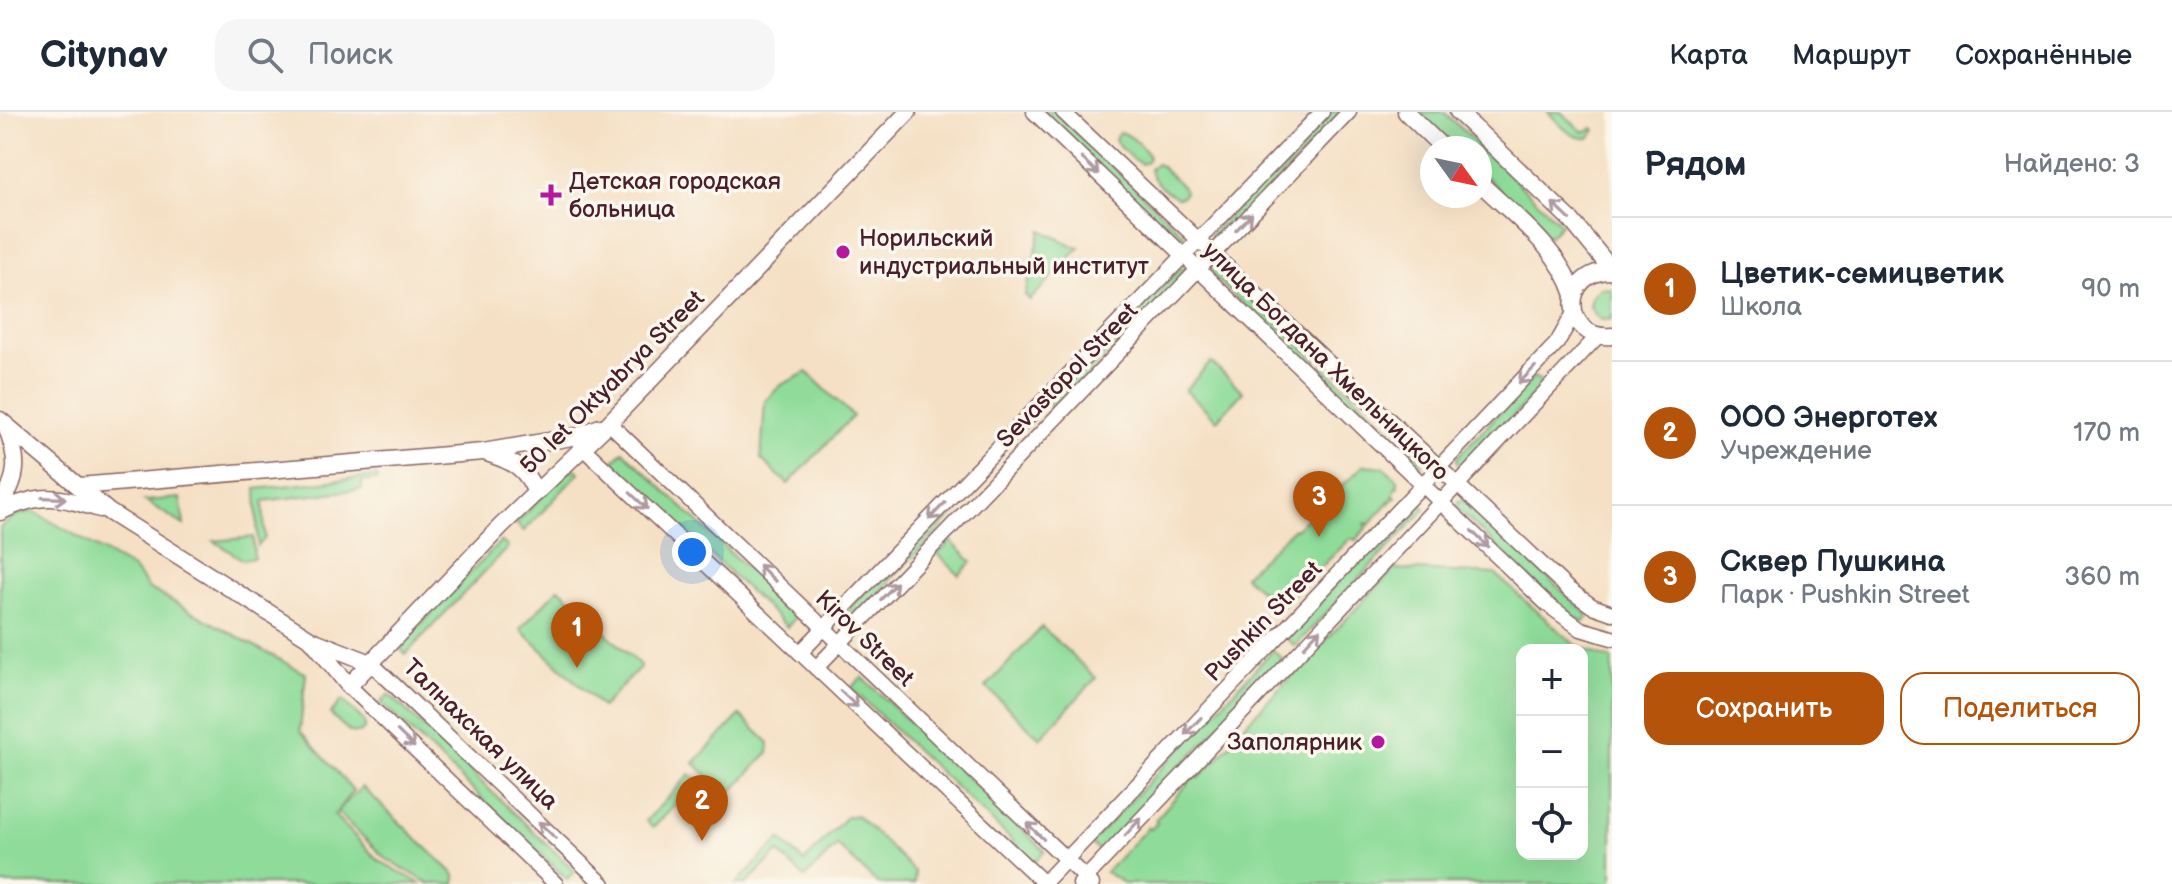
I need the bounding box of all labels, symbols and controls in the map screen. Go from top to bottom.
search box [215,19,775,91]
text: Citynav [40,33,167,78]
icon: search [243,33,287,77]
text: Поиск [307,37,393,73]
text: Карта [1669,39,1748,72]
text: Маршрут [1792,39,1911,72]
text: Сохранённые [1955,39,2132,72]
north arrow [1420,136,1492,208]
text: Рядом [1644,144,1746,185]
text: Найдено: 3 [2004,149,2140,180]
one-way arrow [1080,156,1099,175]
place label: Детская городская больница [569,167,781,224]
marker: Детская городская больница [540,184,562,206]
one-way arrow [1552,202,1571,221]
one-way arrow [1234,213,1253,232]
place label: Норильский индустриальный институт [859,224,1149,281]
street label: улица Богдана Хмельницкого [1197,236,1455,487]
marker: Норильский индустриальный институт [834,243,852,261]
text: Цветик-семицветик [1720,256,2004,292]
text: 1 [1665,274,1675,305]
text: 90 m [2081,274,2140,305]
street label: 50 let Oktyabrya Street [514,284,711,480]
text: Школа [1720,292,1802,323]
street label: Sevastopol Street [991,296,1144,454]
one-way arrow [1517,365,1536,385]
text: ООО Энерготех [1720,400,1937,436]
text: 2 [1662,418,1678,449]
text: 170 m [2073,418,2140,449]
text: Учреждение [1720,436,1872,467]
pin: 3 [1293,471,1345,537]
one-way arrow [40,491,67,506]
one-way arrow [629,492,649,510]
one-way arrow [928,500,947,520]
one-way arrow [1470,530,1490,549]
your location [672,532,712,572]
text: Сквер Пушкина [1720,544,1945,580]
street label: Pushkin Street [1199,555,1329,688]
text: 3 [1662,562,1678,593]
text: 360 m [2064,562,2140,593]
one-way arrow [757,564,777,584]
text: Парк · Pushkin Street [1720,580,1970,611]
one-way arrow [879,582,898,601]
street label: Kirov Street [809,584,921,693]
pin: 1 [551,602,603,668]
one-way arrow [1302,629,1321,648]
map controls [1516,644,1588,860]
button: + [1516,644,1588,716]
street label: Талнахская улица [397,653,564,816]
button: Сохранить [1644,672,1884,745]
button: Поделиться [1900,672,2140,745]
one-way arrow [839,689,858,708]
one-way arrow [1184,715,1203,735]
button: − [1516,716,1588,788]
place label: Заполярник [1227,728,1362,757]
one-way arrow [396,730,416,749]
marker: Заполярник [1369,733,1387,751]
pin: 2 [676,775,728,841]
button: locate [1516,788,1588,860]
one-way arrow [1124,818,1142,838]
one-way arrow [537,822,557,840]
one-way arrow [1026,822,1045,841]

